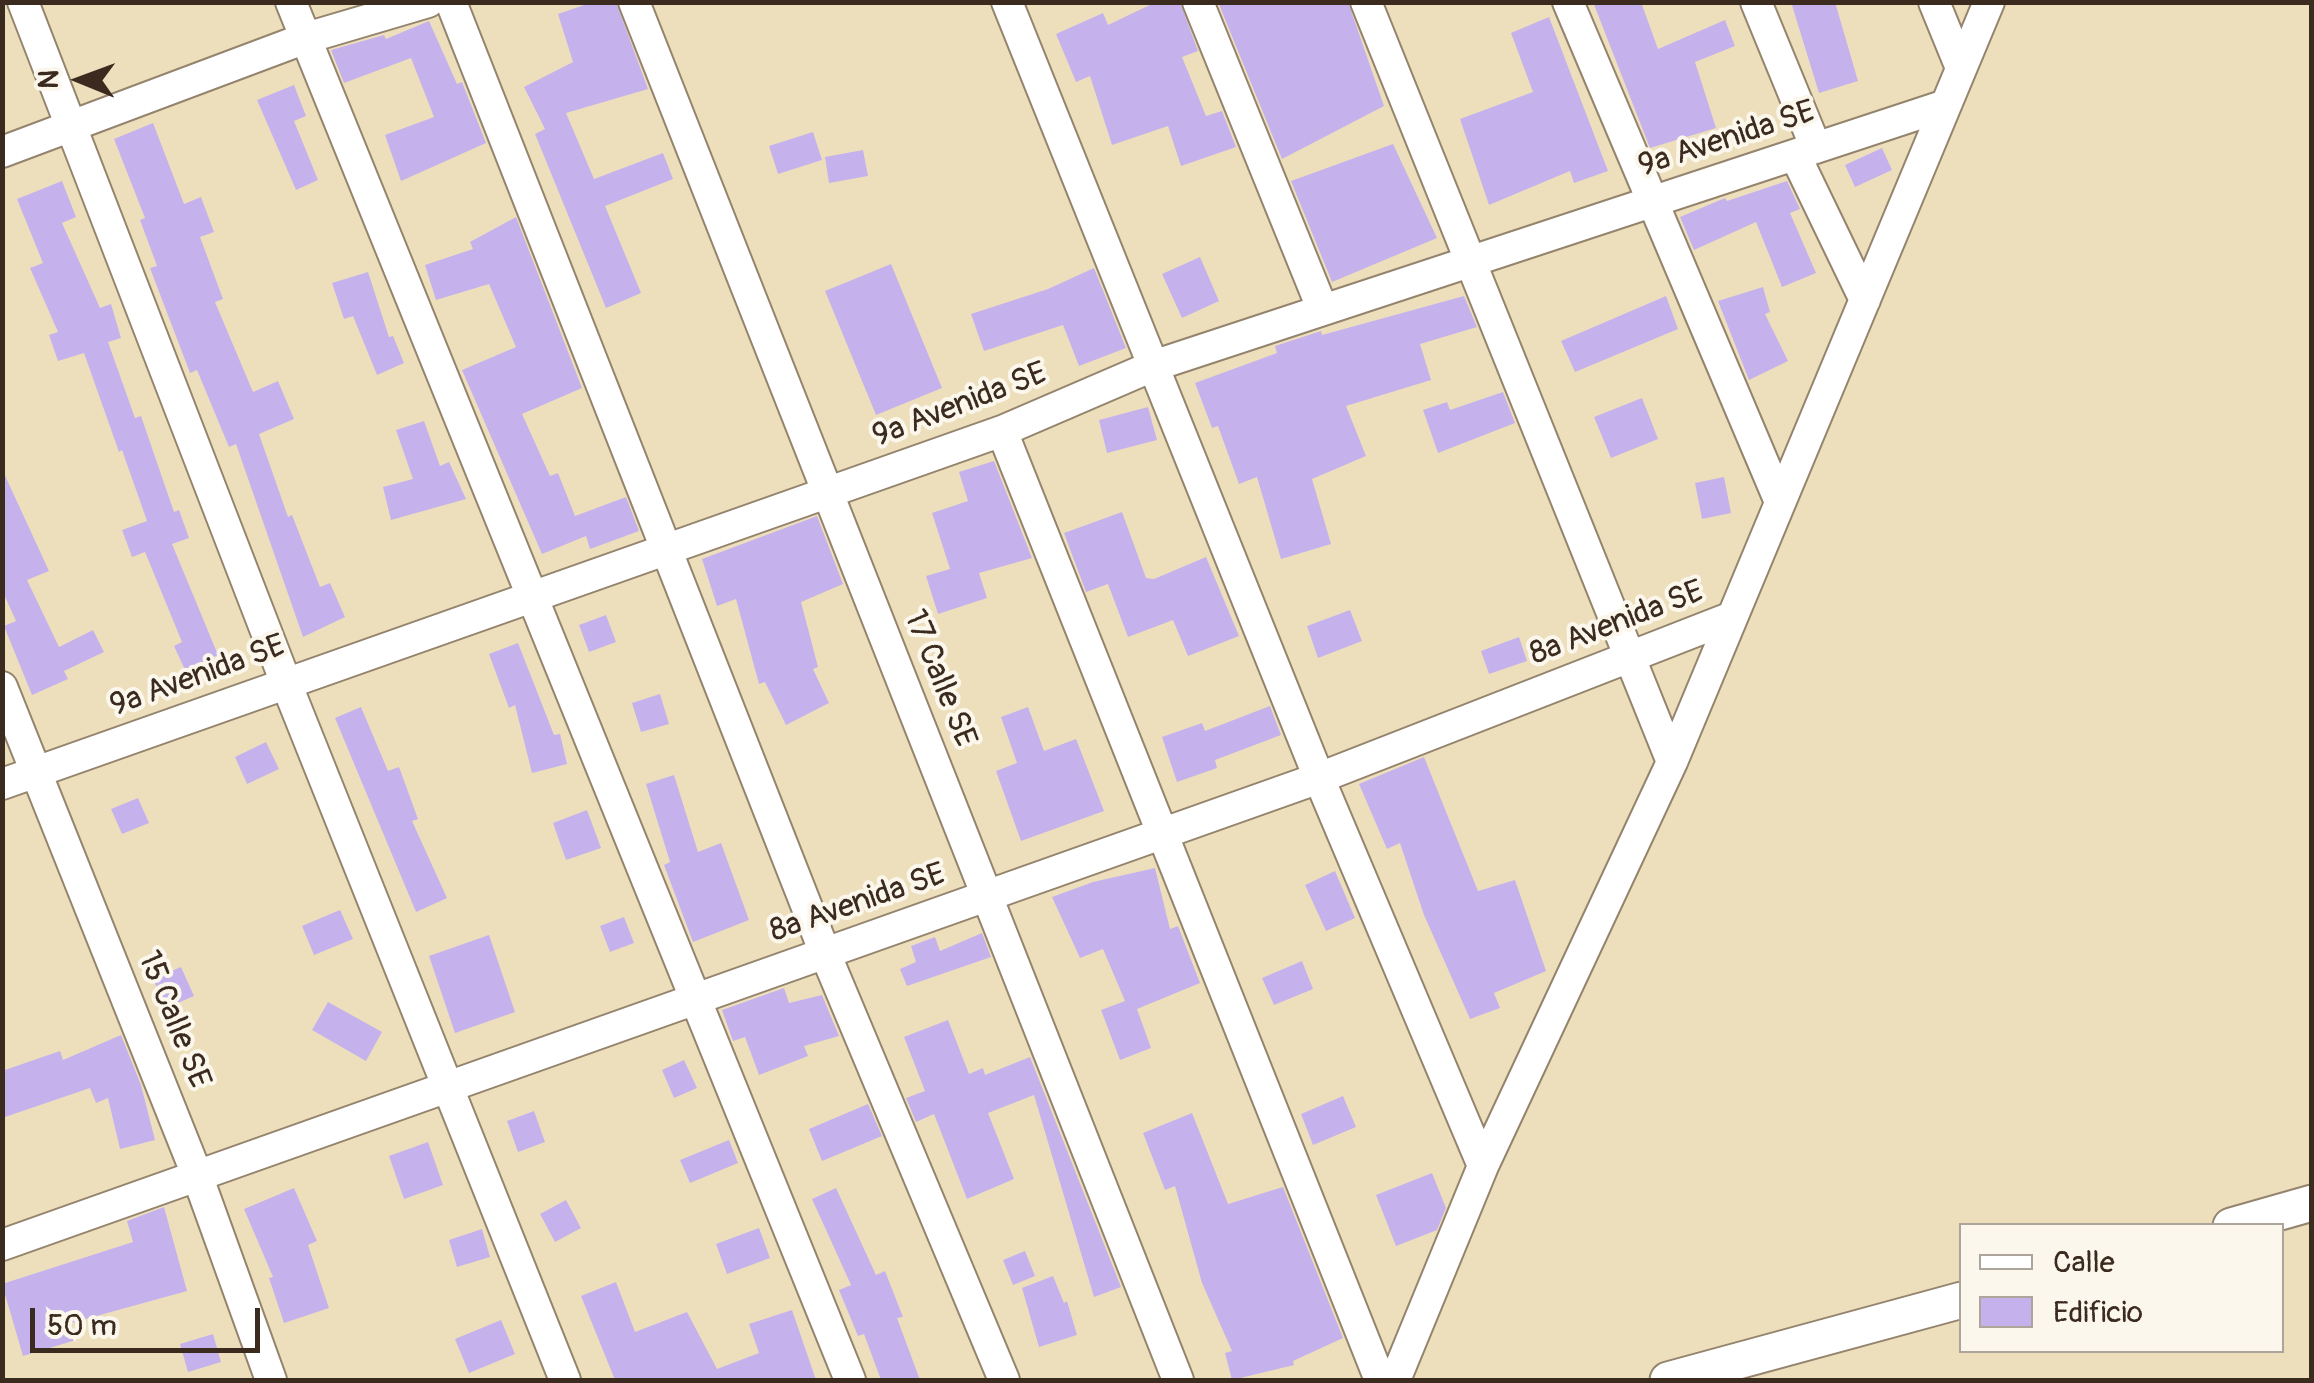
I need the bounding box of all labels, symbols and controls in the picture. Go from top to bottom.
north arrow [30,30,130,130]
text: N [32,70,67,89]
street label: 9a Avenida SE [1634,93,1820,187]
street label: 9a Avenida SE [868,355,1052,457]
street label: 8a Avenida SE [1525,573,1709,675]
street label: 17 Calle SE [894,605,984,753]
street label: 9a Avenida SE [105,628,291,726]
street label: 8a Avenida SE [765,856,951,952]
street label: 15 Calle SE [128,946,218,1094]
legend [1959,1223,2284,1353]
text: Calle [2053,1244,2115,1281]
scale bar [35,1288,265,1350]
text: Edificio [2053,1294,2143,1331]
text: 50 m [47,1307,117,1344]

